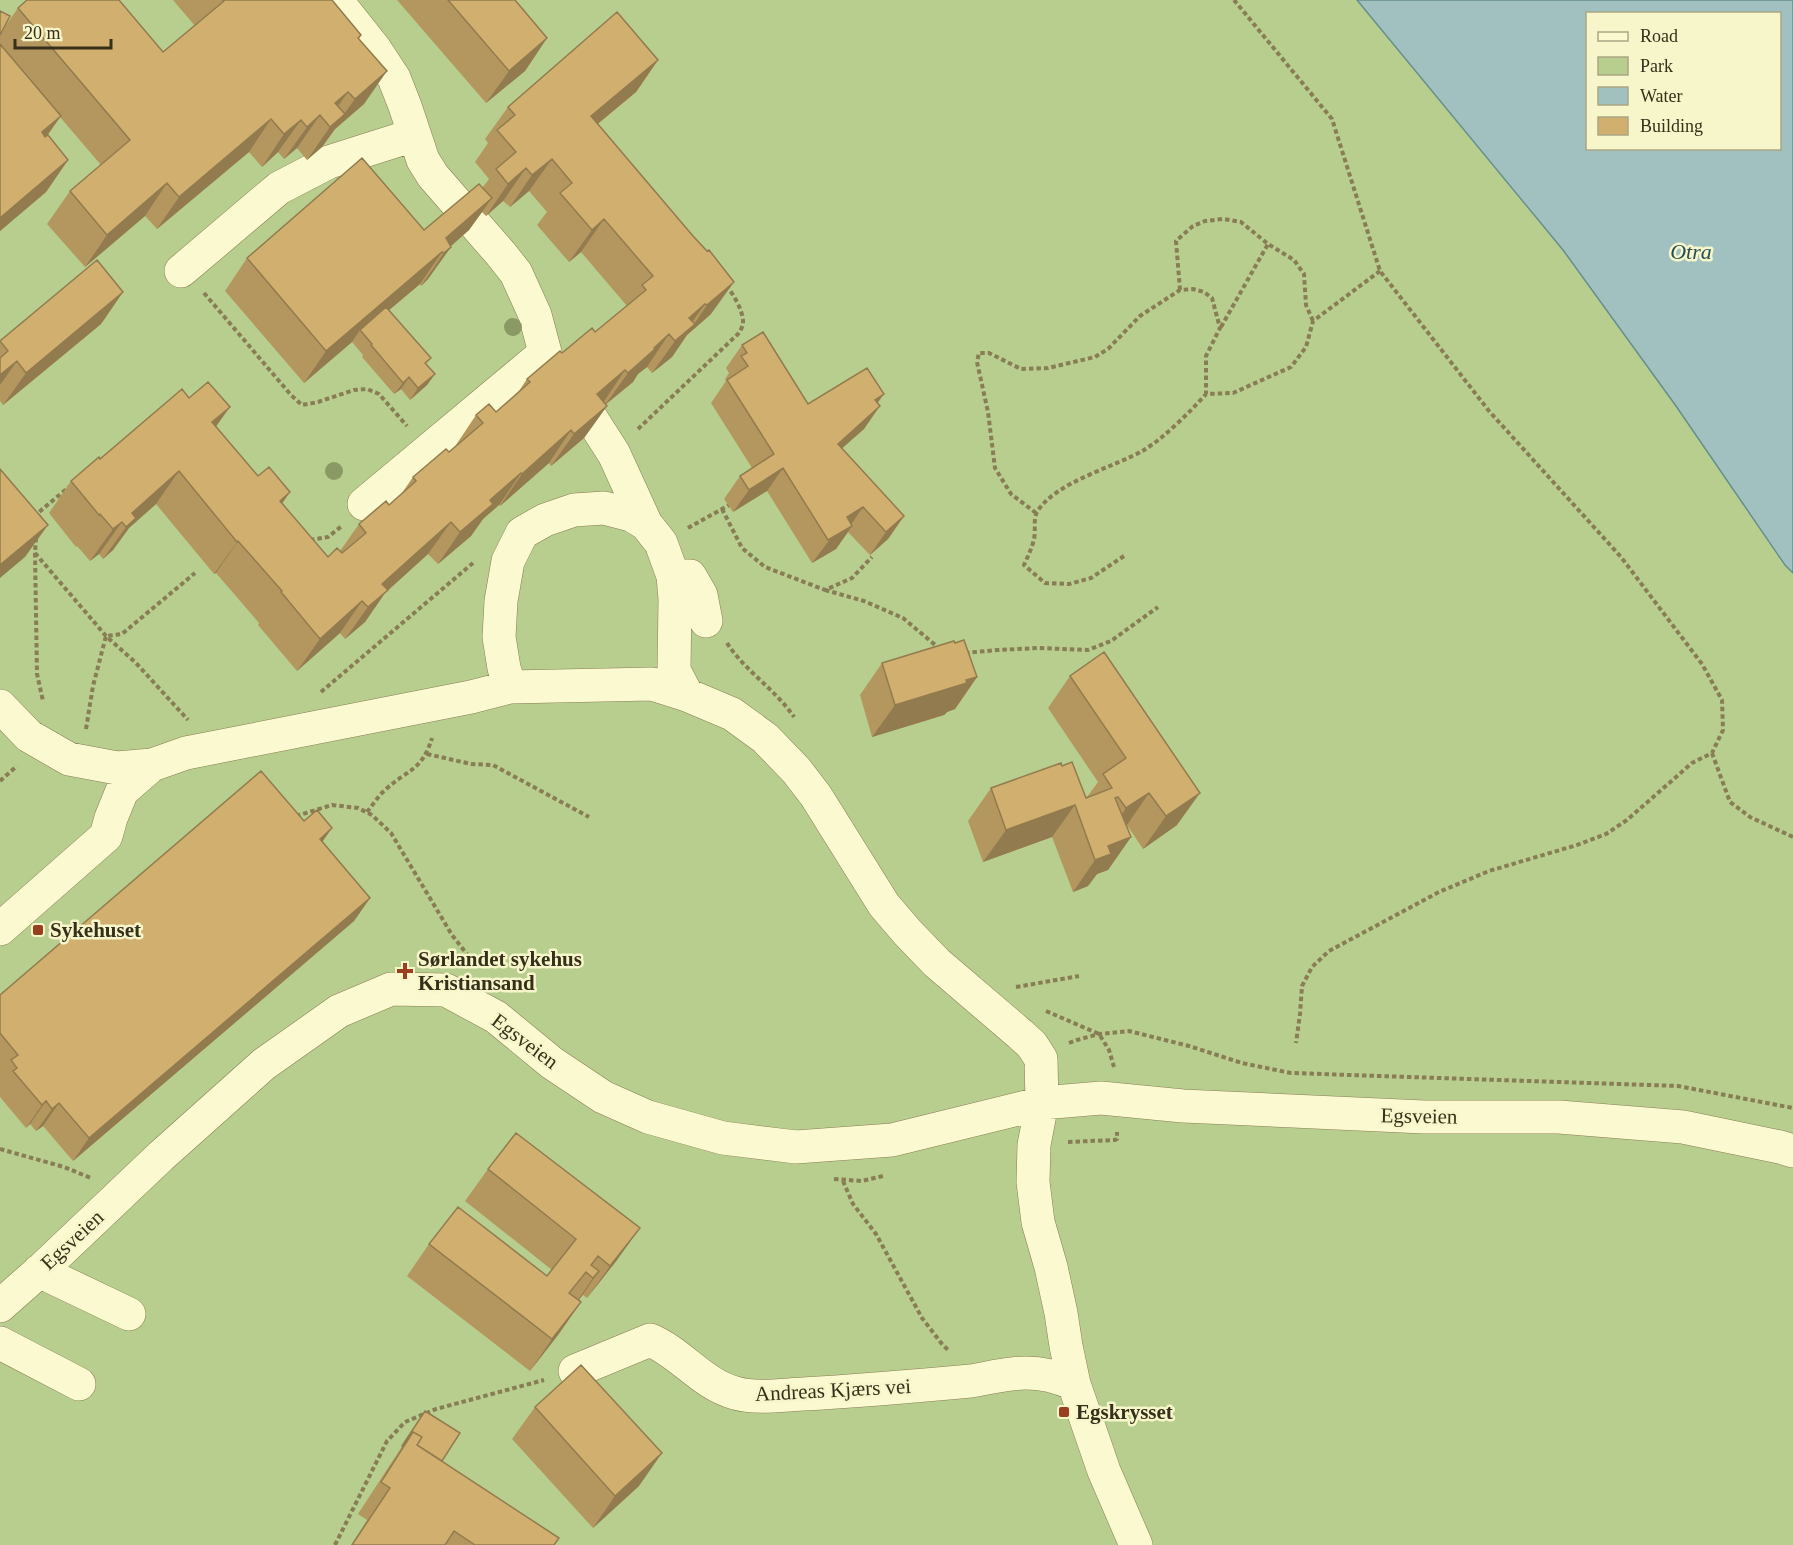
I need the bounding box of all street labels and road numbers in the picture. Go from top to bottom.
street label: Egsveien [487,1008,563,1074]
street label: Egsveien [1380,1103,1458,1129]
street label: Egsveien [36,1205,109,1275]
street label: Andreas Kjærs vei [754,1374,912,1406]

